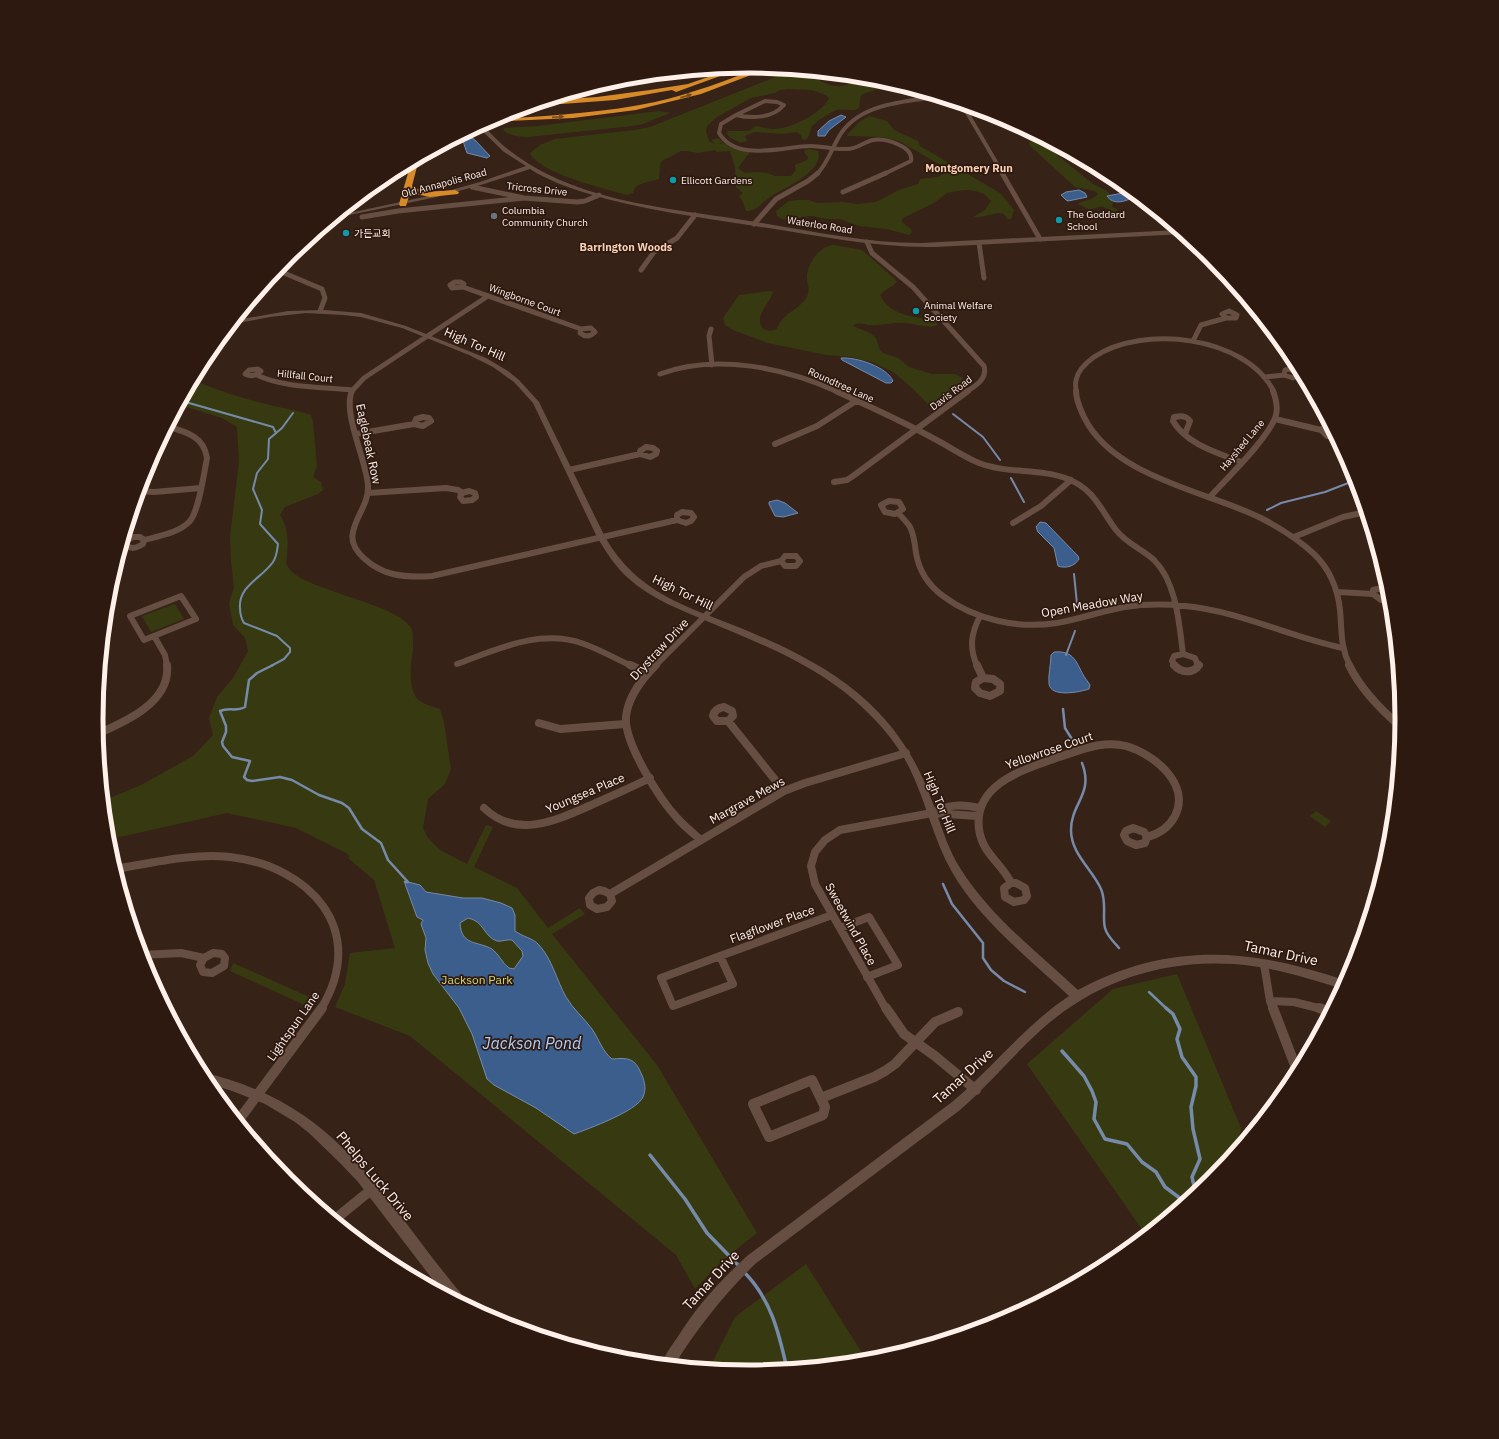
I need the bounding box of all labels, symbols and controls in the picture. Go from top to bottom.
one-way arrow [681,93,693,99]
one-way arrow [552,113,564,120]
district label: Montgomery Run [925,161,1013,175]
street label: Old Annapolis Road [400,165,488,201]
place label: Ellicott Gardens [681,174,752,187]
marker: Ellicott Gardens [668,175,678,185]
street label: Tricross Drive [506,179,568,199]
place label: Columbia Community Church [502,204,588,229]
place label: The Goddard School [1067,208,1125,233]
marker: Columbia Community Church [489,211,499,221]
street label: Waterloo Road [786,213,854,237]
marker: The Goddard School [1054,215,1064,225]
place label: 가든교회 [354,227,391,240]
marker: 가든교회 [341,228,351,238]
district label: Barrington Woods [580,240,673,254]
street label: Wingborne Court [487,281,563,319]
place label: Animal Welfare Society [924,299,993,324]
marker: Animal Welfare Society [911,306,921,316]
street label: High Tor Hill [442,324,508,364]
street label: Roundtree Lane [806,365,877,406]
street label: Hillfall Court [276,367,334,385]
street label: Davis Road [927,373,975,413]
street label: Eaglebeak Row [353,402,385,486]
street label: Hayshed Lane [1217,416,1268,473]
street label: High Tor Hill [650,571,716,613]
street label: Open Meadow Way [1040,588,1144,620]
street label: Drystraw Drive [627,615,692,683]
street label: Yellowrose Court [1003,728,1095,772]
street label: Youngsea Place [543,769,627,816]
street label: High Tor Hill [921,769,959,835]
street label: Margrave Mews [707,773,787,827]
street label: Sweetwind Place [822,880,880,968]
street label: Flagflower Place [728,902,817,946]
street label: Tamar Drive [1242,936,1320,970]
park label: Jackson Park [441,972,513,987]
street label: Lightspun Lane [263,988,323,1064]
water label: Jackson Pond [483,1033,582,1053]
street label: Tamar Drive [929,1044,997,1108]
street label: Phelps Luck Drive [332,1128,418,1225]
street label: Tamar Drive [679,1246,743,1314]

